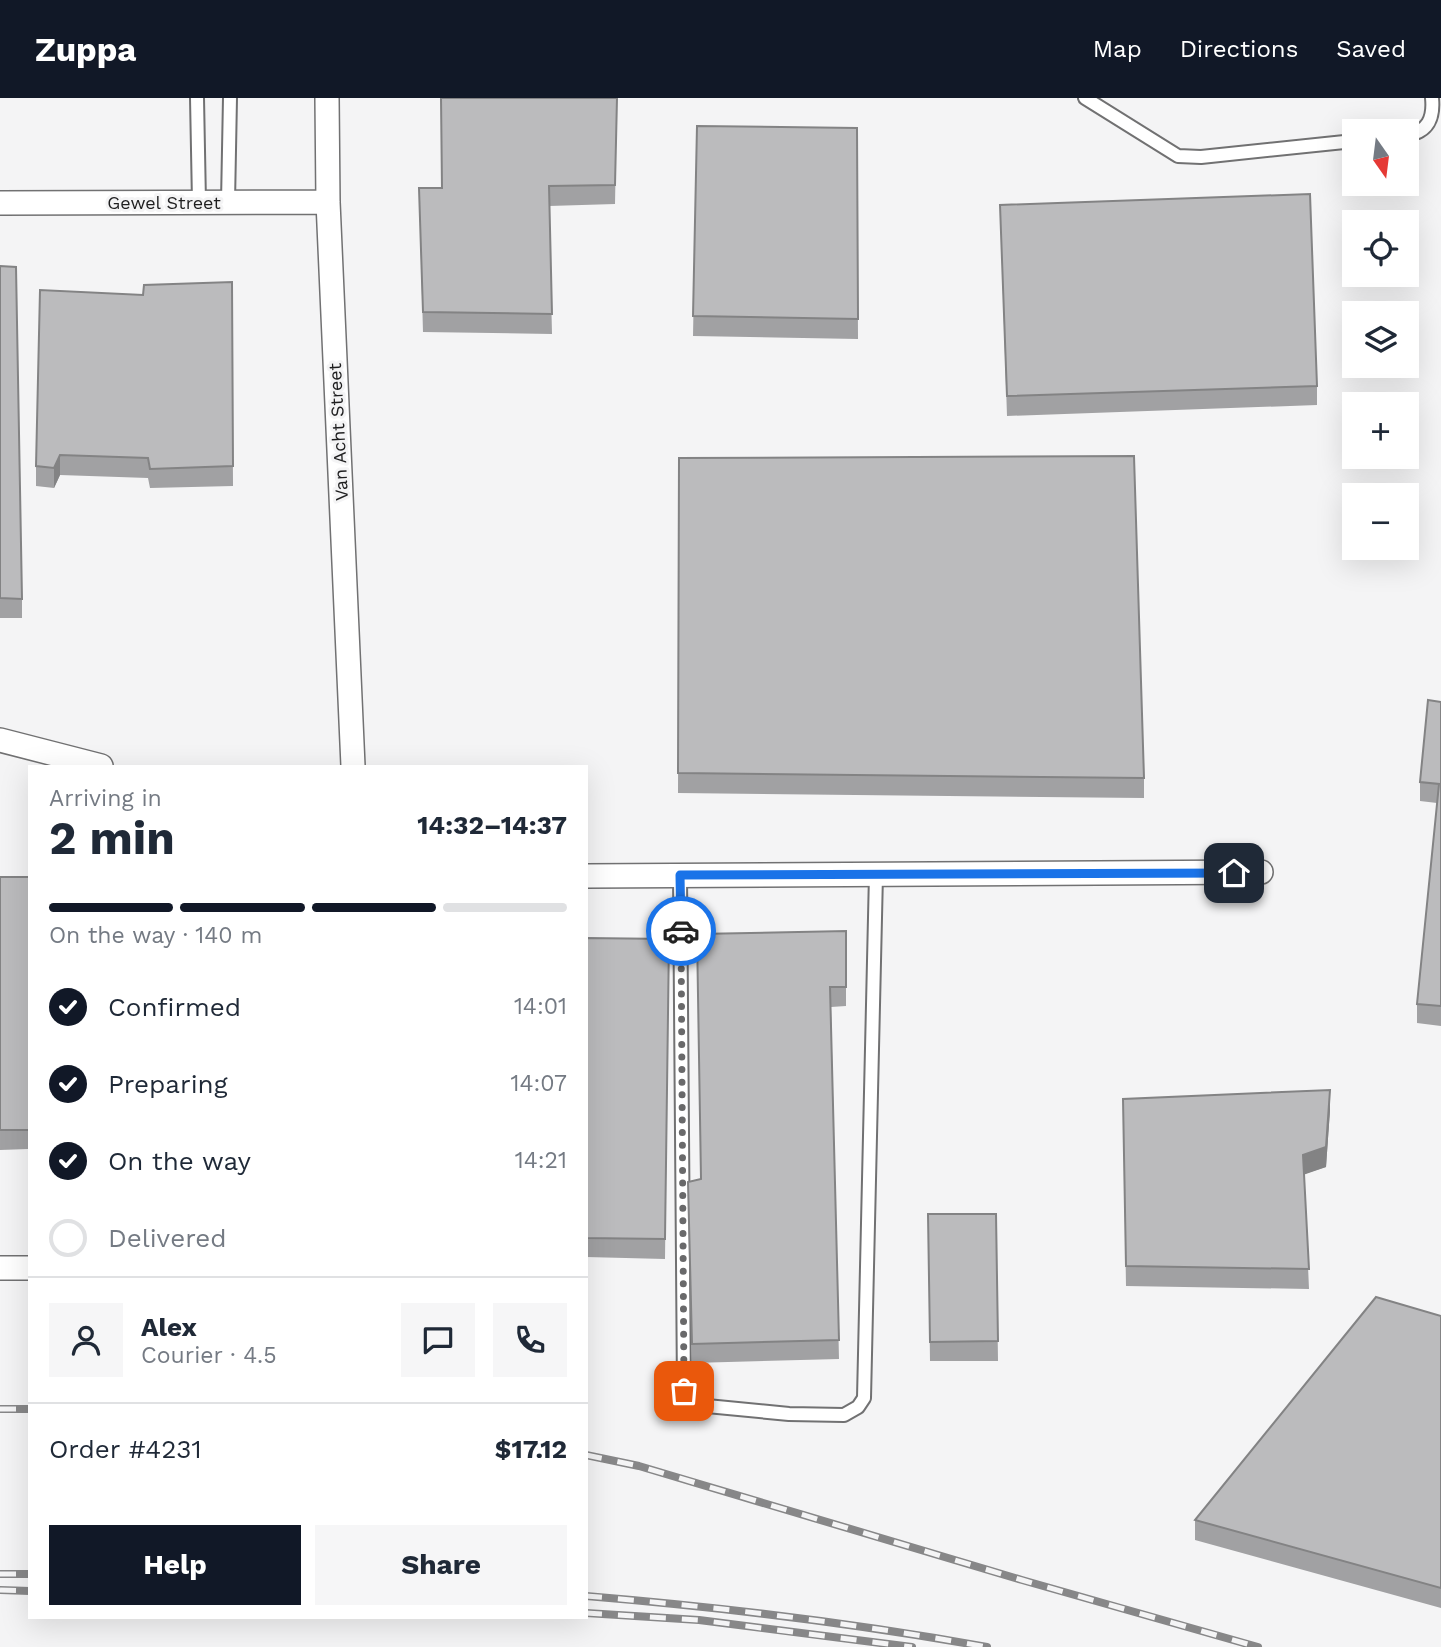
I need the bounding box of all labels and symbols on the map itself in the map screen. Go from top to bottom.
north arrow [1342,119,1419,196]
street label: Gewel Street [107,192,221,213]
street label: Van Acht Street [324,362,352,501]
pin [1204,843,1264,903]
courier [646,896,716,966]
pin [654,1361,714,1421]

